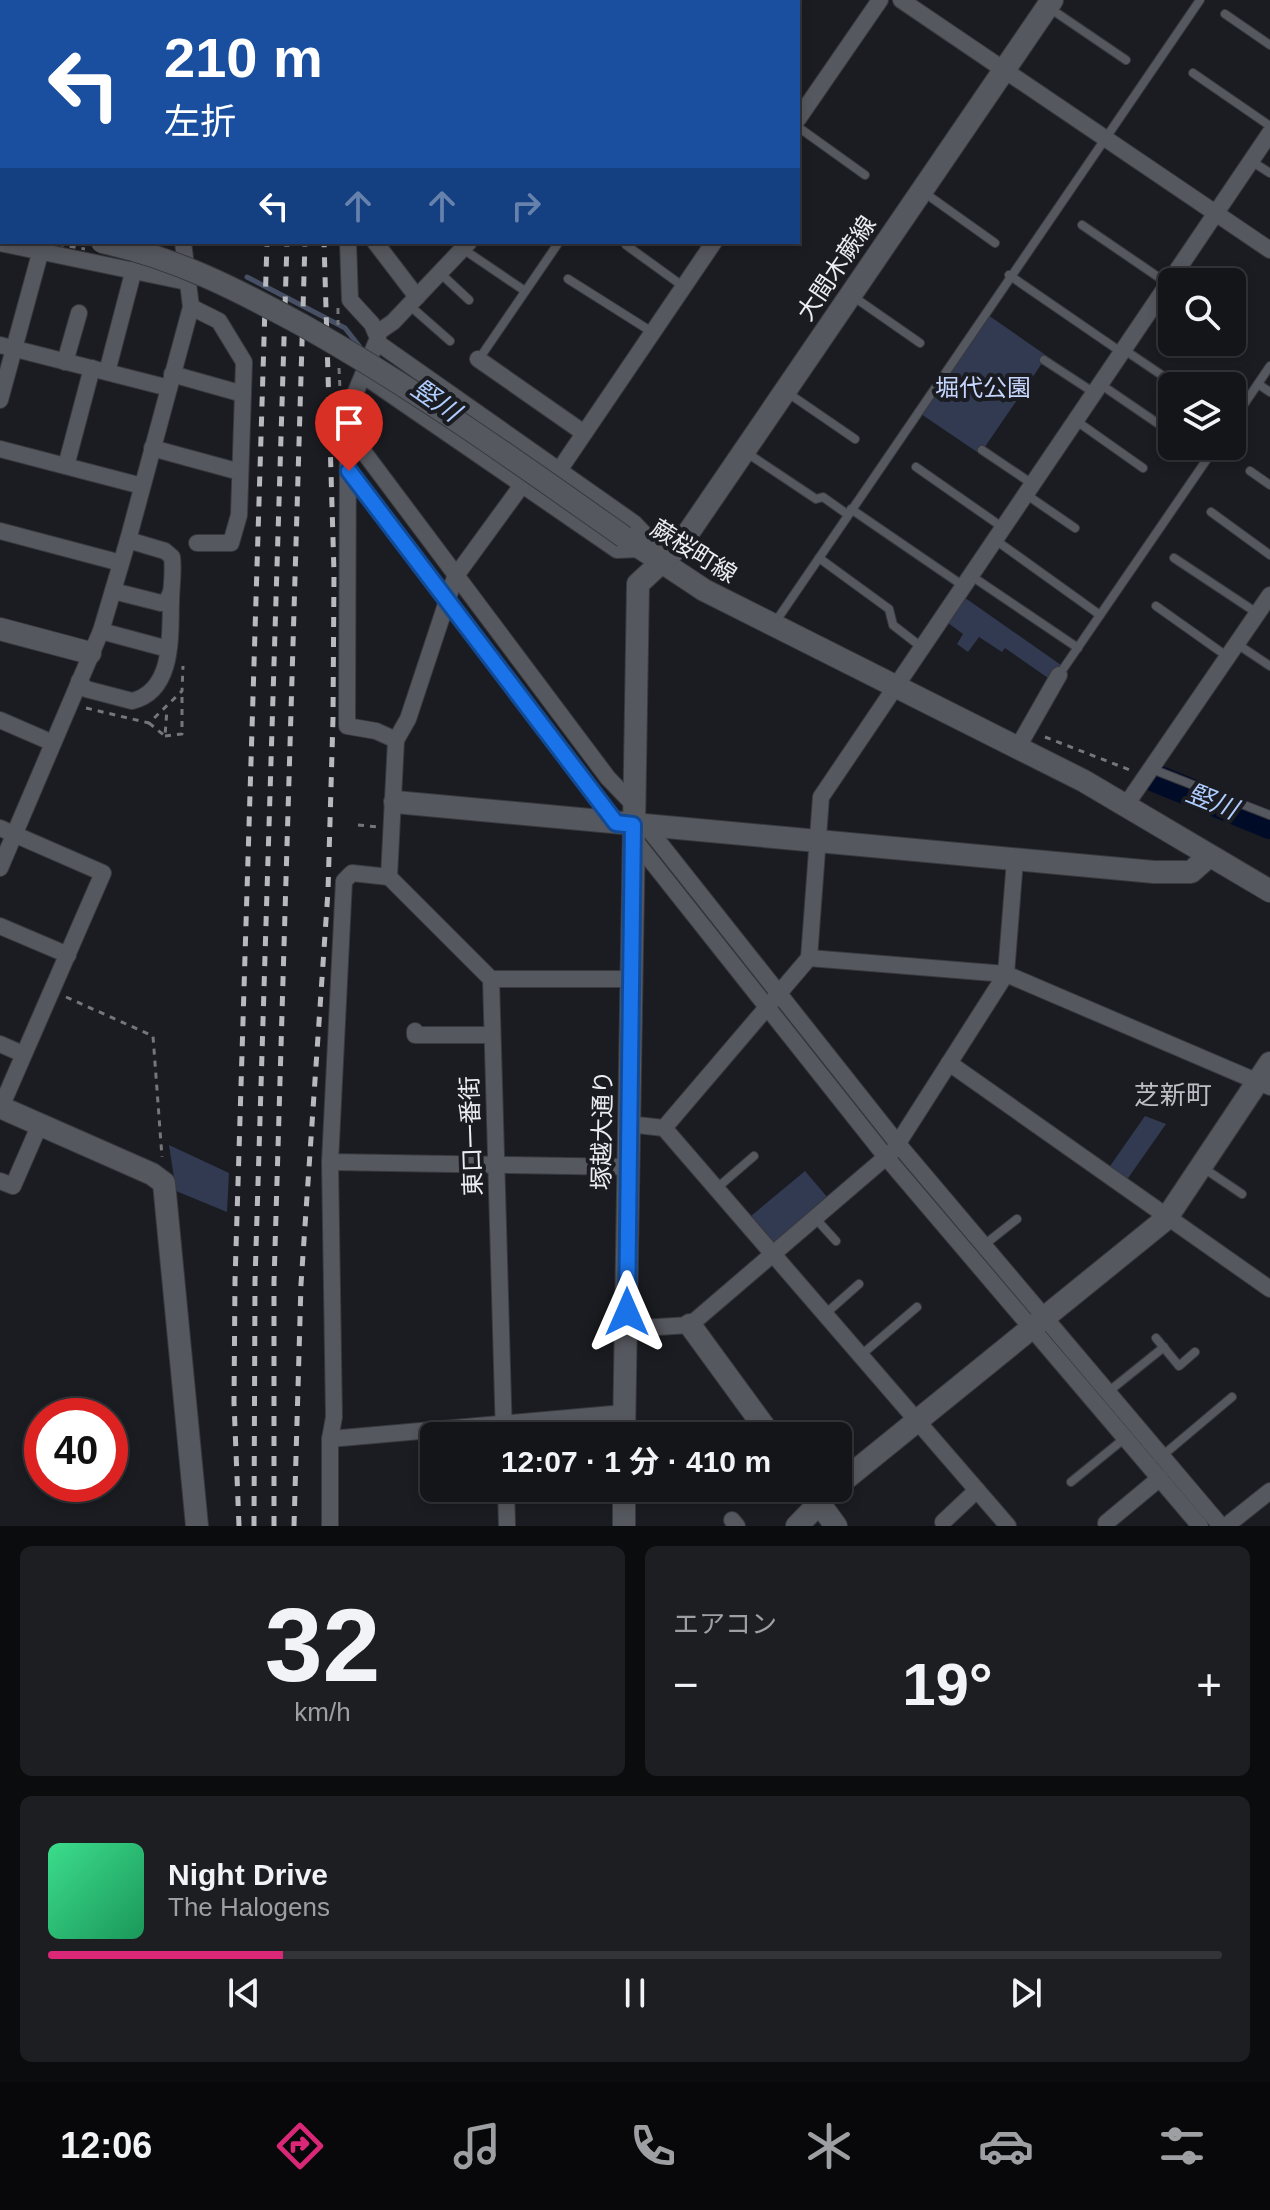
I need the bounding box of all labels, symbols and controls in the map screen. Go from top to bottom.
text: 210 m [164,26,323,89]
icon: left [32,32,136,136]
text: 左折 [164,101,236,142]
icon: left [252,184,296,228]
icon: ahead [336,184,380,228]
icon: ahead [420,184,464,228]
icon: right [504,184,548,228]
street label: 大間木蕨線 [791,211,881,325]
map controls [1158,268,1246,460]
button: search [1158,268,1246,356]
button: layers [1158,372,1246,460]
water label: 竪川 [406,373,468,429]
park label: 堀代公園 [935,374,1031,401]
pin [315,389,383,471]
icon: arrive [327,401,371,445]
street label: 蕨桜町線 [646,514,742,588]
water label: 竪川 [1182,777,1245,826]
street label: 塚越大通り [587,1070,617,1190]
street label: 東口一番街 [455,1076,487,1196]
district label: 芝新町 [1134,1080,1212,1110]
position arrow [585,1270,669,1354]
speed limit sign: 40 [24,1398,128,1502]
text: 12:07 · 1 分 · 410 m [501,1445,771,1478]
text: 32 [265,1587,380,1703]
text: エアコン [673,1609,777,1639]
text: 19° [902,1651,993,1718]
text: − [673,1660,699,1709]
text: + [1196,1660,1222,1709]
text: km/h [294,1697,351,1727]
text: Night Drive [168,1858,328,1891]
text: The Halogens [168,1892,330,1922]
icon: previous [222,1971,266,2015]
icon: pause [613,1971,657,2015]
icon: next [1004,1971,1048,2015]
icon: directions [272,2118,328,2174]
icon: music [449,2118,505,2174]
icon: phone [625,2118,681,2174]
icon: climate [801,2118,857,2174]
icon: car [978,2118,1034,2174]
icon: filters [1154,2118,1210,2174]
text: 12:06 [60,2125,152,2166]

